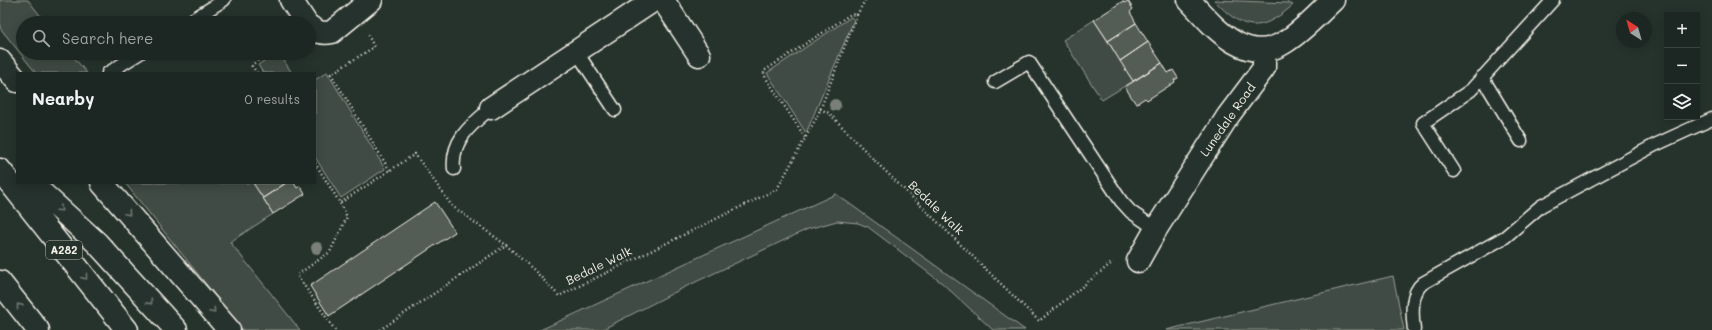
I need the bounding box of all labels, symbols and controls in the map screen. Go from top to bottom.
north arrow [1616,12,1652,48]
map controls [1664,12,1700,120]
button: + [1664,12,1700,48]
search box [16,16,316,60]
icon: search [30,27,52,49]
text: Search here [62,28,153,48]
button: − [1664,48,1700,84]
street label: Lunedale Road [1196,79,1259,159]
button: layers [1664,84,1700,120]
text: Nearby [32,87,94,109]
text: 0 results [245,90,300,107]
street label: Bedale Walk [905,177,968,238]
one-way arrow [55,204,62,211]
one-way arrow [123,208,130,215]
road number: A282 [46,241,82,259]
street label: Bedale Walk [563,242,634,288]
one-way arrow [81,273,88,280]
one-way arrow [146,297,153,304]
one-way arrow [17,303,24,311]
one-way arrow [208,306,215,314]

